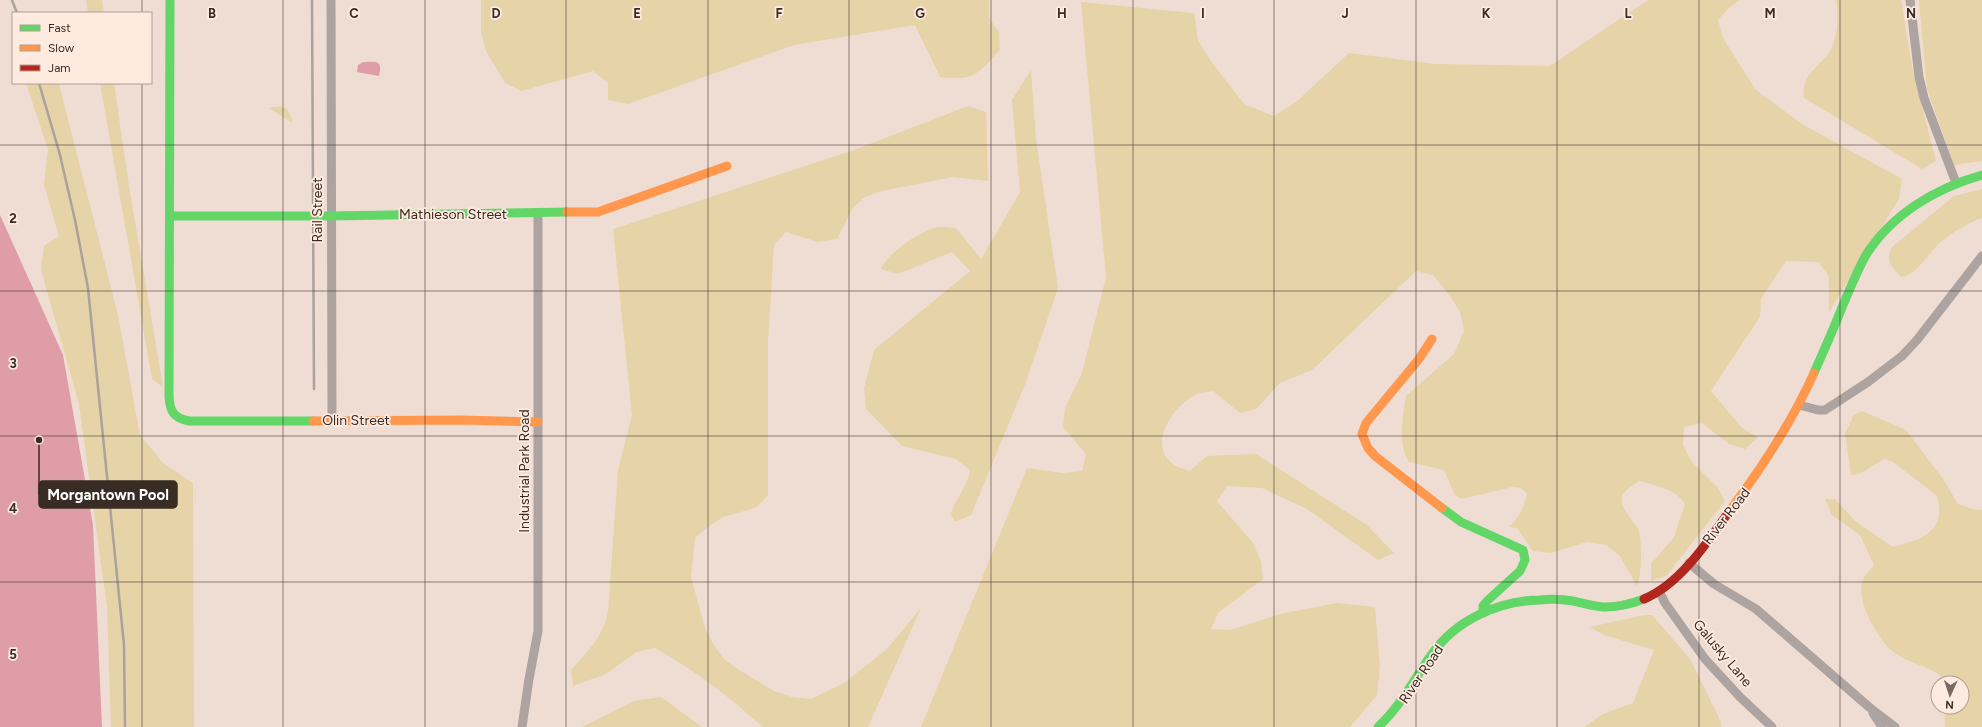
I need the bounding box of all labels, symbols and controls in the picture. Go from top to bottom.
text: B [208,6,216,21]
text: C [349,6,359,21]
text: D [491,6,501,21]
text: E [633,6,641,21]
text: F [775,6,783,21]
text: G [915,6,925,21]
text: H [1057,6,1067,21]
text: I [1201,6,1205,21]
text: J [1341,6,1349,21]
text: K [1482,6,1491,21]
text: L [1625,6,1632,21]
text: M [1764,6,1776,21]
text: N [1906,6,1916,21]
legend [12,12,152,84]
text: Fast [48,21,71,35]
text: Slow [48,41,75,55]
text: Jam [48,61,71,75]
street label: Rail Street [309,178,326,242]
street label: Mathieson Street [399,206,507,223]
text: 2 [9,211,17,226]
text: 3 [9,356,17,371]
street label: Industrial Park Road [516,409,533,533]
street label: Olin Street [322,412,390,429]
callout: Morgantown Pool [39,481,177,508]
street label: River Road [1699,485,1754,548]
text: Morgantown Pool [47,486,169,504]
text: 4 [9,501,17,516]
street label: Galusky Lane [1690,616,1756,691]
street label: River Road [1396,642,1447,707]
text: 5 [9,647,17,662]
north arrow [1930,675,1970,715]
text: N [1945,698,1954,711]

